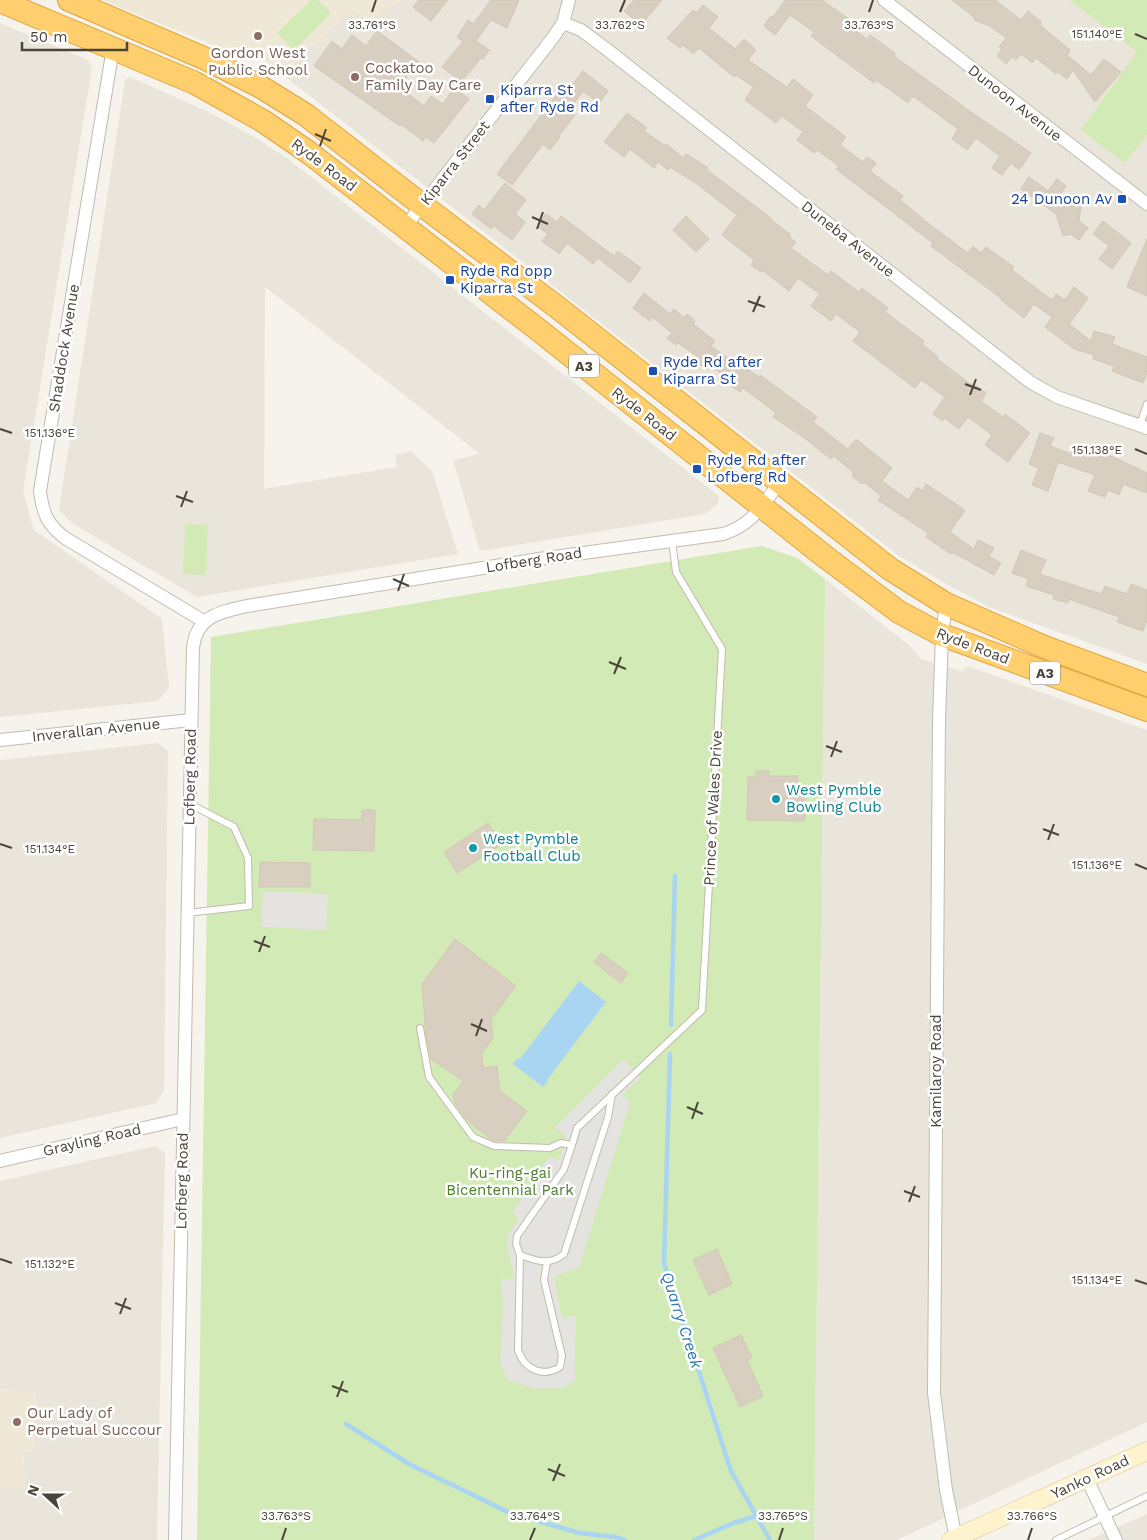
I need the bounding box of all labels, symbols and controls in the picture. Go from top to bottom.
text: 33.761°S [348,18,396,32]
text: 33.762°S [595,18,645,32]
text: 33.763°S [844,18,894,32]
scale bar [22,20,128,52]
text: 151.140°E [1072,27,1123,41]
text: 50 m [30,28,67,46]
marker: Gordon West Public School [252,30,264,42]
place label: Gordon West Public School [208,44,308,79]
place label: Cockatoo Family Day Care [365,59,482,94]
street label: Dunoon Avenue [964,61,1066,145]
marker: Cockatoo Family Day Care [349,71,361,83]
place label: Kiparra St after Ryde Rd [500,81,599,116]
marker: Kiparra St after Ryde Rd [484,93,496,105]
street label: Kiparra Street [416,117,494,209]
street label: Ryde Road [288,135,360,195]
place label: 24 Dunoon Av [1011,190,1112,208]
marker: 24 Dunoon Av [1116,193,1128,205]
street label: Duneba Avenue [798,197,898,281]
place label: Ryde Rd opp Kiparra St [460,262,552,297]
marker: Ryde Rd opp Kiparra St [444,274,456,286]
street label: Shaddock Avenue [45,283,83,413]
place label: Ryde Rd after Kiparra St [663,353,762,388]
road number: A3 [569,354,599,378]
marker: Ryde Rd after Kiparra St [647,365,659,377]
street label: Ryde Road [608,383,680,445]
text: 151.136°E [25,426,75,440]
text: 151.138°E [1072,443,1123,457]
place label: Ryde Rd after Lofberg Rd [707,451,806,486]
marker: Ryde Rd after Lofberg Rd [691,463,703,475]
street label: Lofberg Road [485,544,583,576]
street label: Ryde Road [934,624,1012,668]
road number: A3 [1030,661,1060,684]
street label: Inverallan Avenue [31,714,161,746]
street label: Lofberg Road [180,728,200,826]
street label: Prince of Wales Drive [700,730,726,886]
place label: West Pymble Bowling Club [786,781,882,816]
marker: West Pymble Bowling Club [770,793,782,805]
place label: West Pymble Football Club [483,830,581,865]
text: 151.134°E [25,842,75,856]
marker: West Pymble Football Club [467,842,479,854]
text: 151.136°E [1072,858,1122,872]
street label: Kamilaroy Road [927,1014,945,1128]
street label: Grayling Road [41,1120,143,1160]
street label: Lofberg Road [172,1132,192,1230]
park label: Ku-ring-gai Bicentennial Park [446,1164,574,1199]
text: 151.132°E [25,1257,75,1271]
water label: Quarry Creek [657,1269,707,1372]
text: 151.134°E [1072,1273,1122,1287]
place label: Our Lady of Perpetual Succour [27,1404,162,1439]
marker: Our Lady of Perpetual Succour [11,1416,23,1428]
street label: Yanko Road [1048,1451,1132,1503]
north arrow [20,1470,70,1520]
text: N [24,1483,42,1498]
text: 33.763°S [261,1509,311,1523]
text: 33.764°S [510,1509,560,1523]
text: 33.765°S [758,1509,808,1523]
text: 33.766°S [1007,1509,1057,1523]

